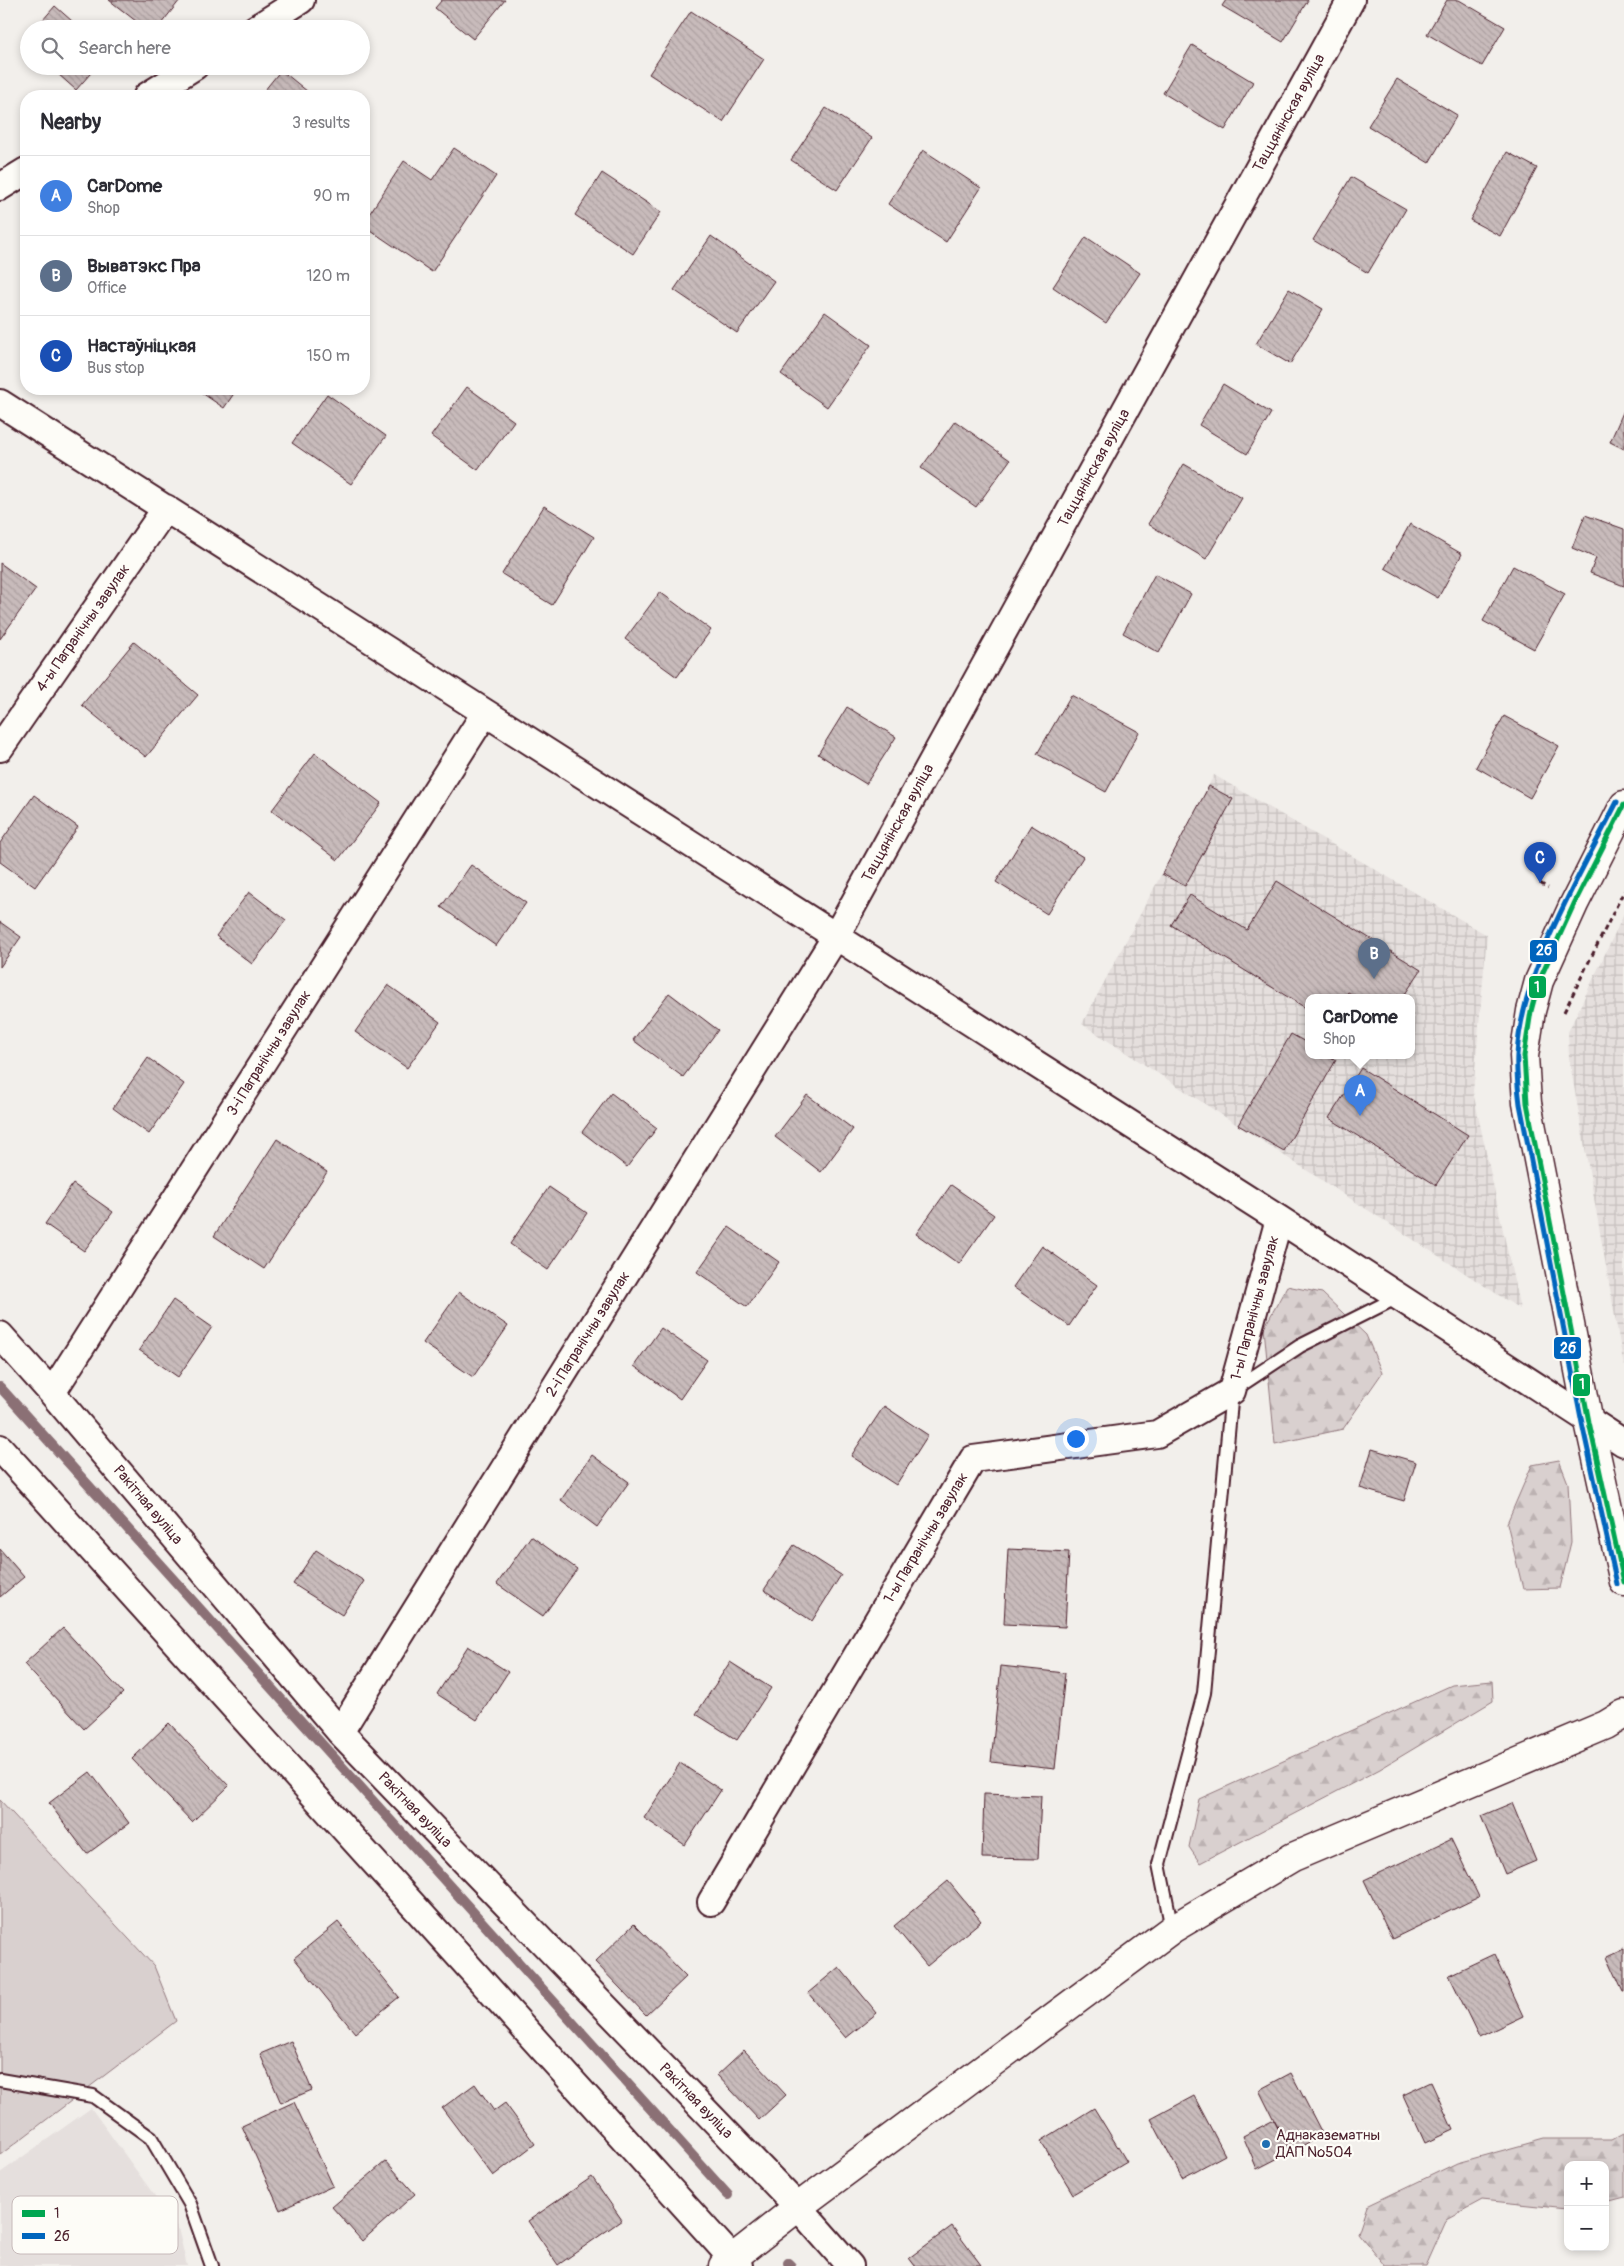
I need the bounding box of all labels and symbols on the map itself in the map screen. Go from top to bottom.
street label: Таццянінская вуліца [1249,51,1329,175]
street label: Таццянінская вуліца [1054,406,1134,530]
street label: 4-ы Пагранічны завулак [32,560,134,696]
street label: Таццянінская вуліца [858,761,938,885]
pin: C [1524,842,1556,883]
pin: B [1358,938,1390,979]
line badge: 2б [1529,939,1558,963]
text: 2б [1536,942,1552,959]
line badge: 1 [1528,975,1547,999]
text: 1 [1534,979,1540,996]
street label: 3-і Пагранічны завулак [223,986,315,1119]
pin: A [1344,1075,1376,1116]
street label: 1-ы Пагранічны завулак [1227,1233,1284,1382]
street label: 2-і Пагранічны завулак [542,1267,634,1400]
line badge: 2б [1553,1336,1582,1360]
text: 2б [1560,1340,1576,1357]
line badge: 1 [1572,1373,1591,1397]
text: 1 [1579,1376,1585,1393]
your location [1063,1426,1089,1452]
street label: Ракітная вуліца [109,1461,187,1549]
street label: 1-ы Пагранічны завулак [879,1469,973,1607]
street label: Ракітная вуліца [374,1768,456,1852]
street label: Ракітная вуліца [655,2059,737,2143]
place label: Аднаказематны ДАП №504 [1275,2126,1380,2162]
marker: Аднаказематны ДАП №504 [1260,2138,1272,2150]
legend [12,2196,178,2254]
text: 1 [54,2205,59,2222]
text: 2б [54,2228,70,2245]

